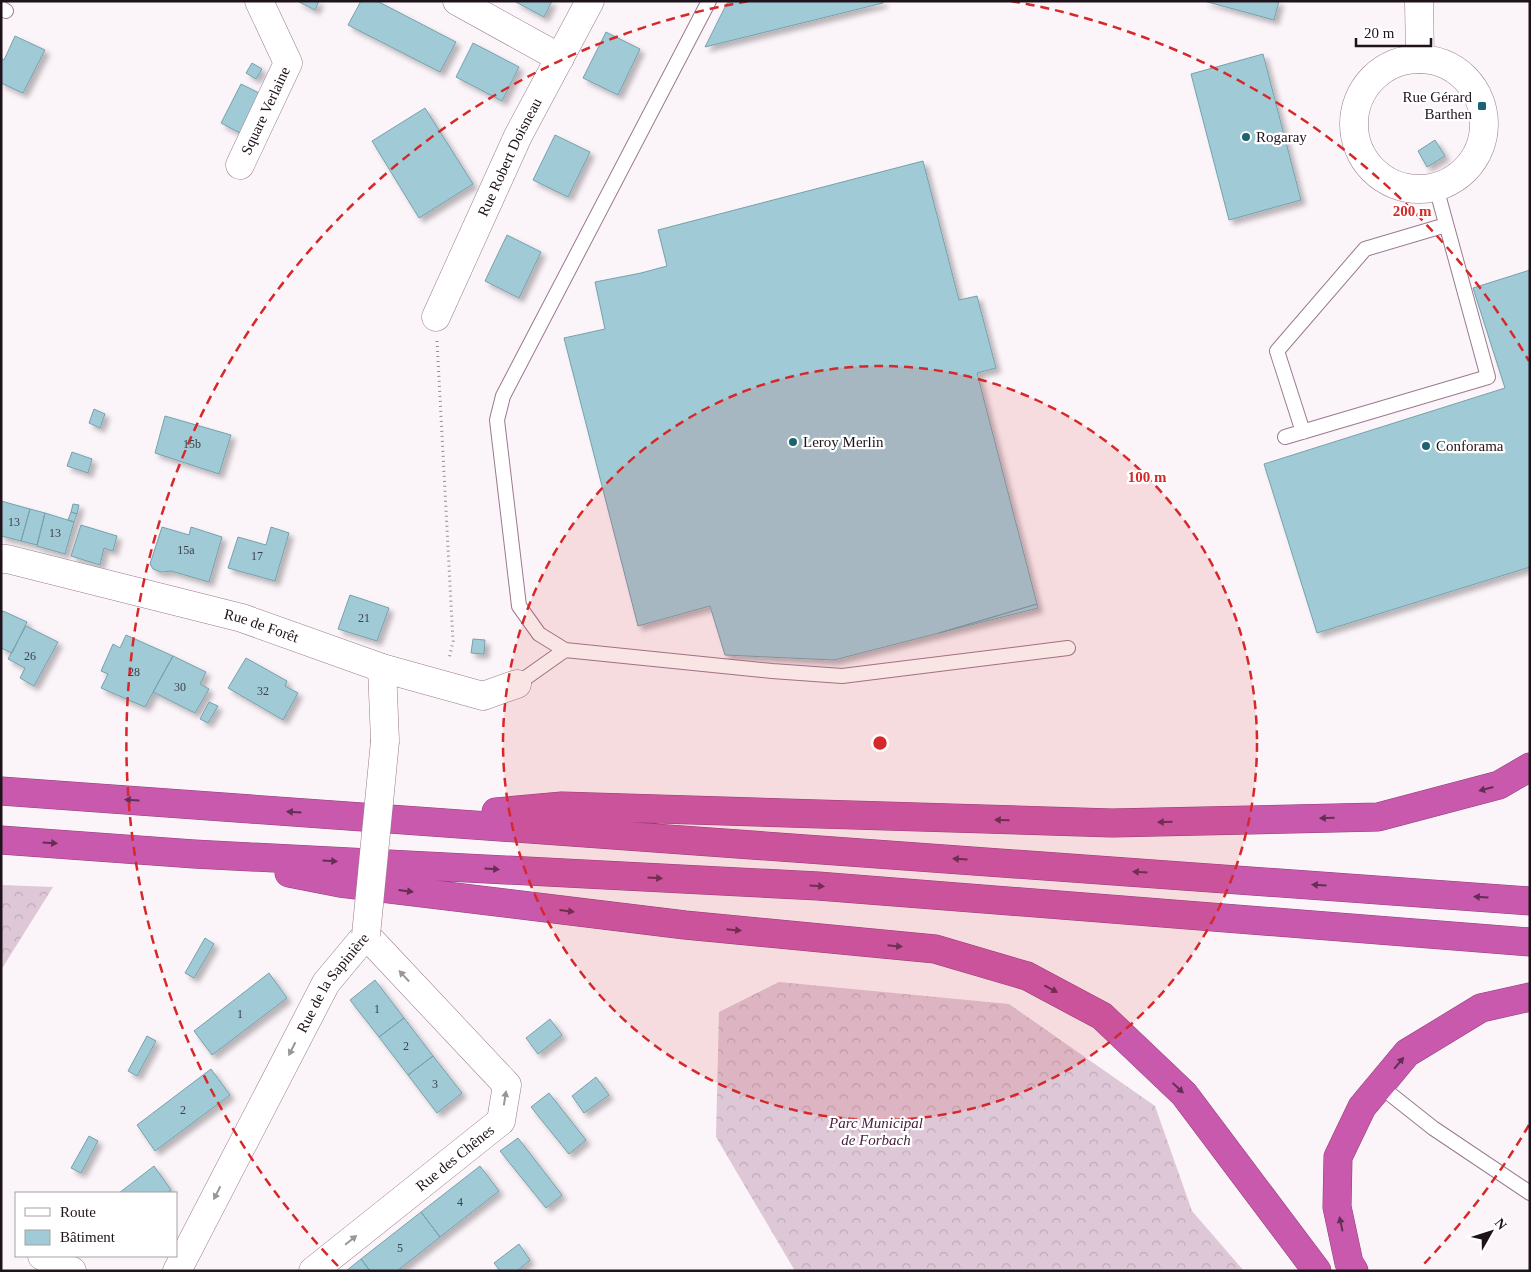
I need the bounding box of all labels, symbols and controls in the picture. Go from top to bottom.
scale bar [1356,15,1431,47]
text: 20 m [1364,25,1395,41]
street label: Square Verlaine [238,64,293,157]
place label: Rue Gérard Barthen [1402,89,1472,122]
street label: Rue Robert Doisneau [475,95,545,219]
marker: Rue Gérard Barthen [1476,100,1488,112]
place label: Rogaray [1256,129,1307,145]
marker: Rogaray [1240,131,1252,143]
text: 200 m [1393,203,1432,219]
place label: Leroy Merlin [803,434,884,450]
marker: Leroy Merlin [787,436,799,448]
house number: 15b [183,437,201,451]
place label: Conforama [1436,438,1504,454]
marker: Conforama [1420,440,1432,452]
text: 100 m [1128,469,1167,485]
house number: 13 [8,515,20,529]
house number: 13 [49,526,61,540]
house number: 15a [177,543,195,557]
house number: 17 [251,549,263,563]
street label: Rue de Forêt [223,606,301,646]
house number: 21 [358,611,370,625]
house number: 26 [24,649,36,663]
house number: 28 [128,665,140,679]
house number: 30 [174,680,186,694]
house number: 32 [257,684,269,698]
centre of rings [871,734,889,752]
one-way arrow [1479,785,1494,793]
one-way arrow [124,796,140,804]
one-way arrow [286,807,302,815]
one-way arrow [1319,814,1335,822]
one-way arrow [994,815,1010,823]
one-way arrow [1157,818,1173,826]
one-way arrow [42,840,58,848]
one-way arrow [952,855,968,863]
one-way arrow [322,857,338,865]
one-way arrow [485,866,501,874]
one-way arrow [1131,868,1147,876]
one-way arrow [647,874,663,882]
one-way arrow [1311,881,1327,889]
one-way arrow [809,882,825,890]
one-way arrow [398,887,414,895]
one-way arrow [1473,893,1489,901]
one-way arrow [559,907,575,915]
one-way arrow [726,926,742,934]
street label: Rue de la Sapinière [294,930,372,1035]
one-way arrow [888,942,904,950]
one-way arrow [398,970,410,982]
one-way arrow [1043,985,1058,993]
house number: 1 [374,1002,380,1016]
house number: 1 [237,1007,243,1021]
house number: 2 [403,1039,409,1053]
one-way arrow [288,1041,296,1056]
one-way arrow [1393,1057,1404,1070]
house number: 3 [432,1077,438,1091]
one-way arrow [1172,1082,1184,1094]
one-way arrow [501,1089,509,1105]
house number: 2 [180,1103,186,1117]
park label: Parc Municipal de Forbach [828,1115,923,1148]
street label: Rue des Chênes [413,1122,497,1194]
one-way arrow [213,1186,221,1200]
legend [15,1192,178,1257]
house number: 4 [457,1195,463,1209]
text: Route [60,1204,96,1220]
north arrow [1466,1207,1516,1257]
text: N [1492,1215,1510,1233]
one-way arrow [1337,1216,1345,1232]
text: Bâtiment [60,1229,116,1245]
one-way arrow [344,1235,357,1246]
house number: 5 [397,1241,403,1255]

